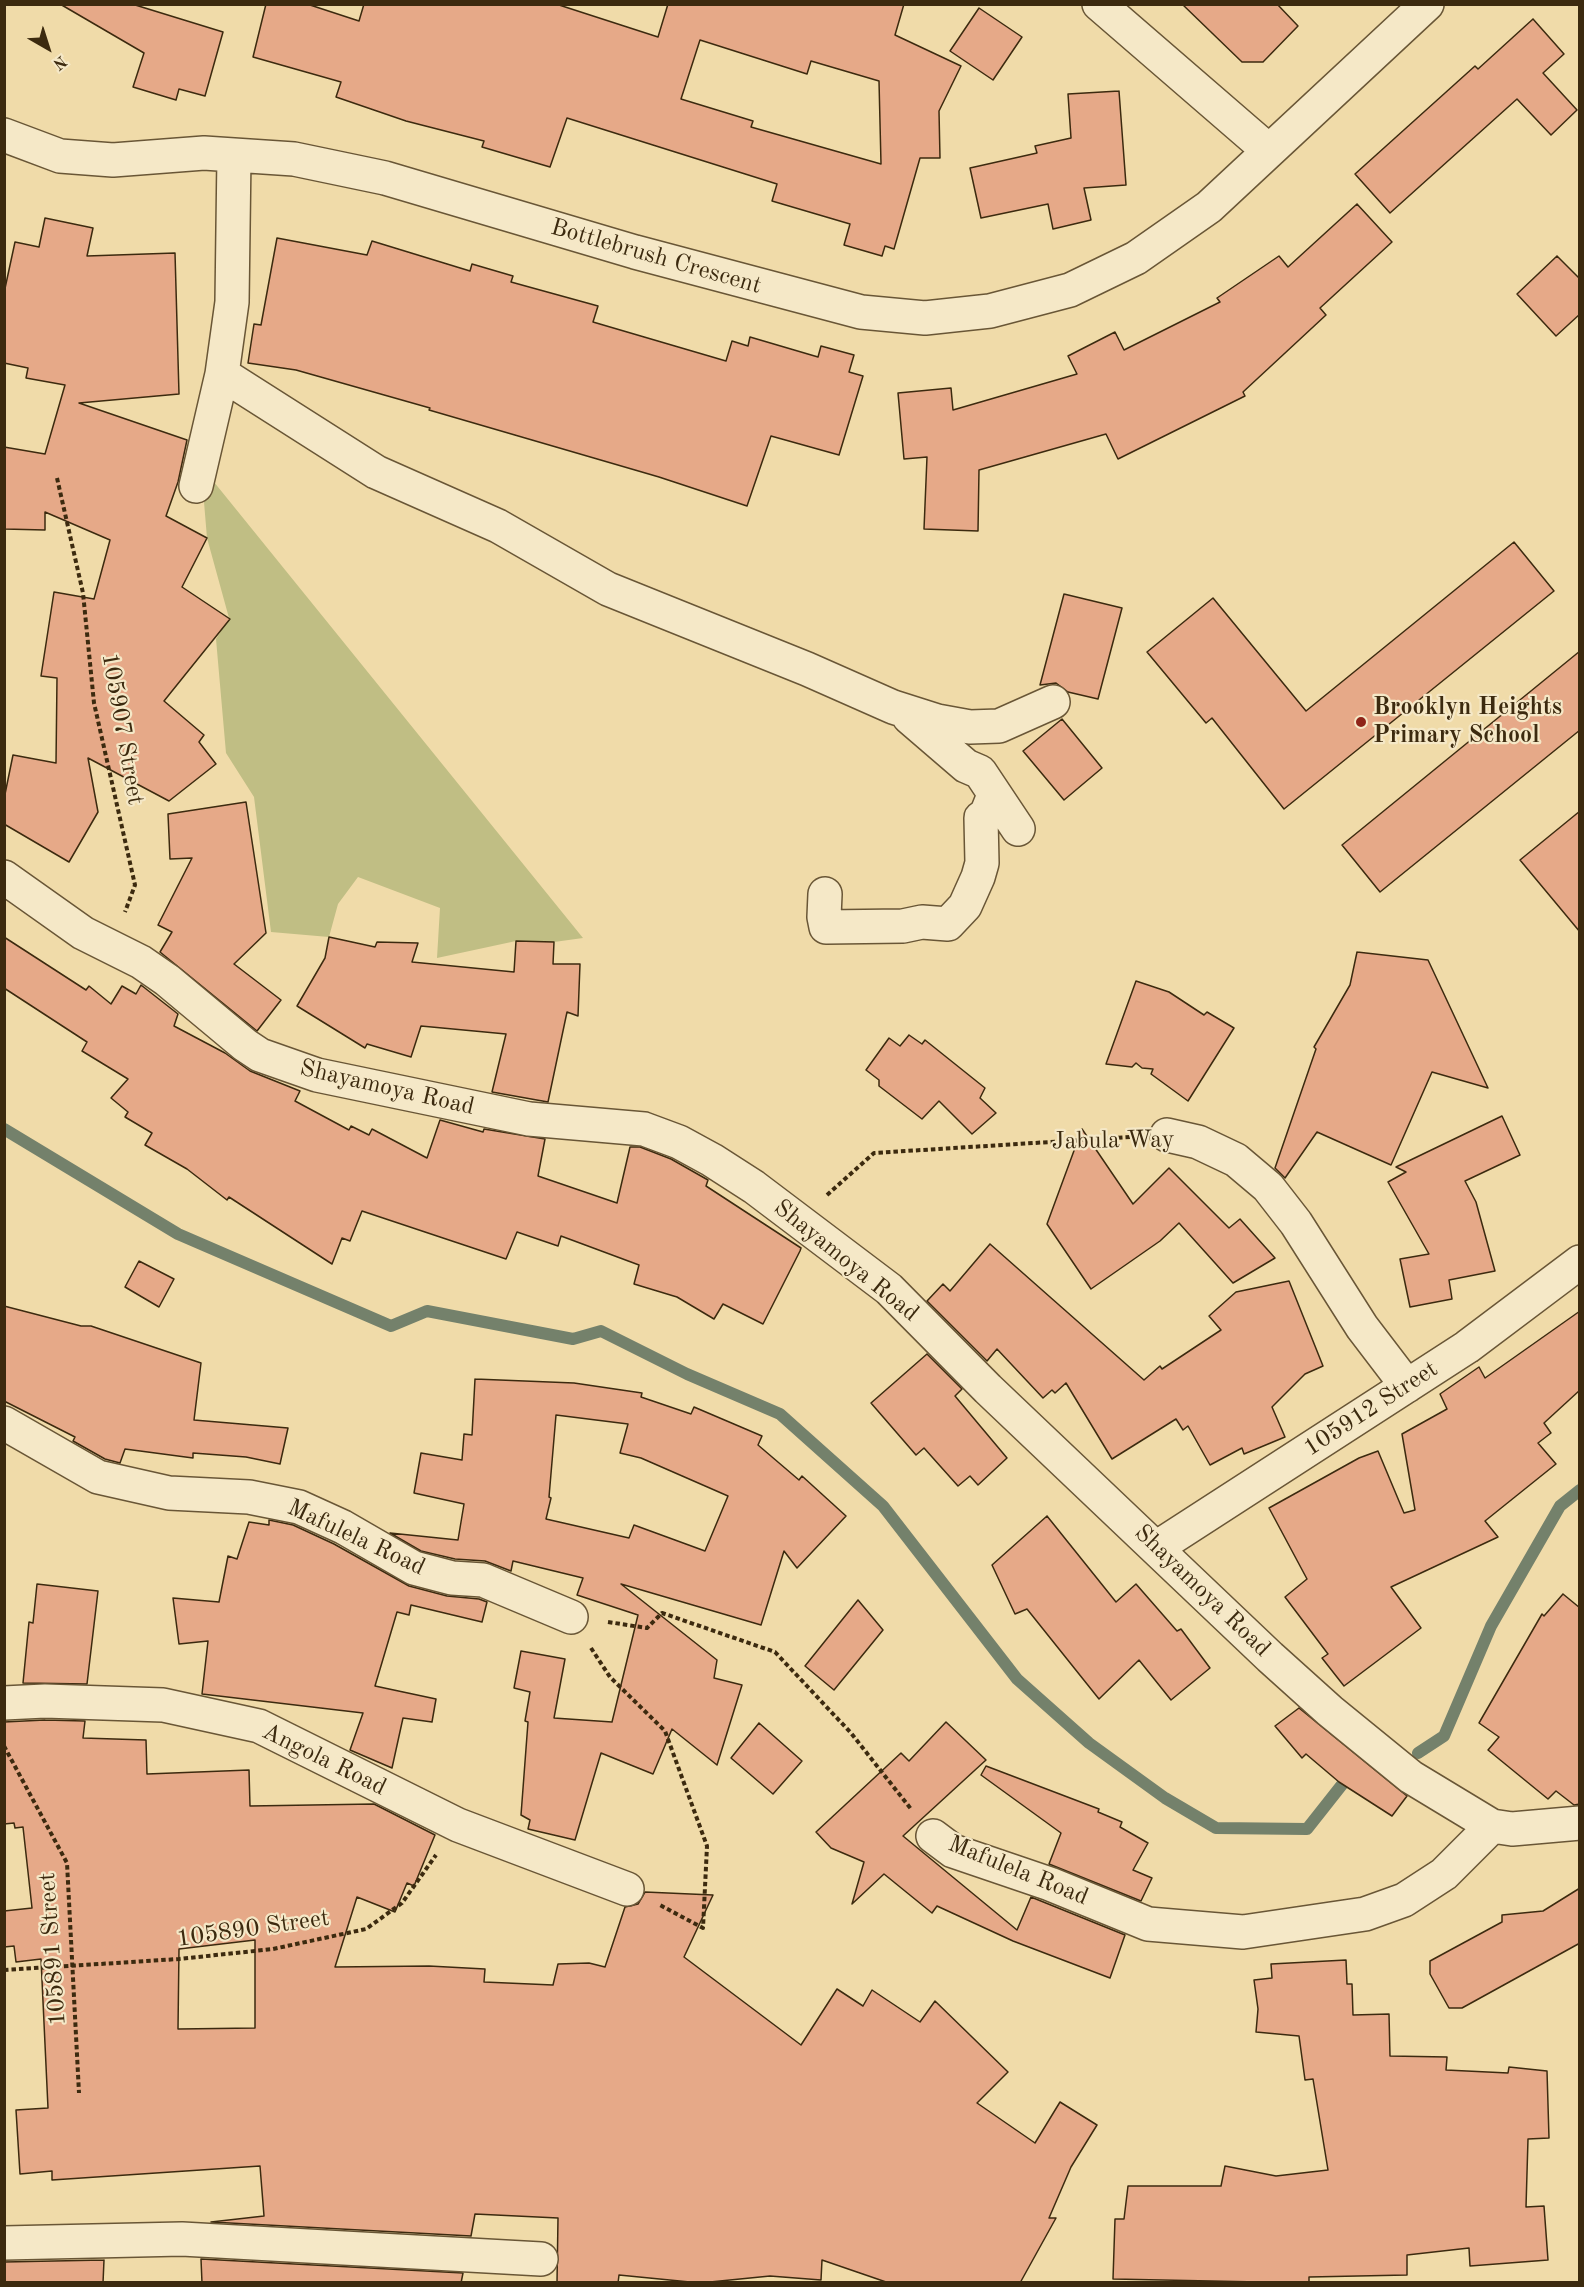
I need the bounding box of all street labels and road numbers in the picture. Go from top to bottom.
street label: Bottlebrush Crescent [547,213,765,301]
street label: 105907 Street [94,651,150,807]
street label: Shayamoya Road [297,1054,477,1122]
street label: Jabula Way [1051,1126,1175,1156]
street label: Shayamoya Road [768,1194,924,1328]
street label: 105912 Street [1299,1355,1443,1463]
street label: Mafulela Road [283,1494,429,1582]
street label: Shayamoya Road [1128,1519,1276,1663]
street label: Angola Road [257,1718,391,1802]
street label: Mafulela Road [944,1830,1092,1912]
street label: 105891 Street [33,1871,73,2027]
street label: 105890 Street [175,1904,331,1954]

